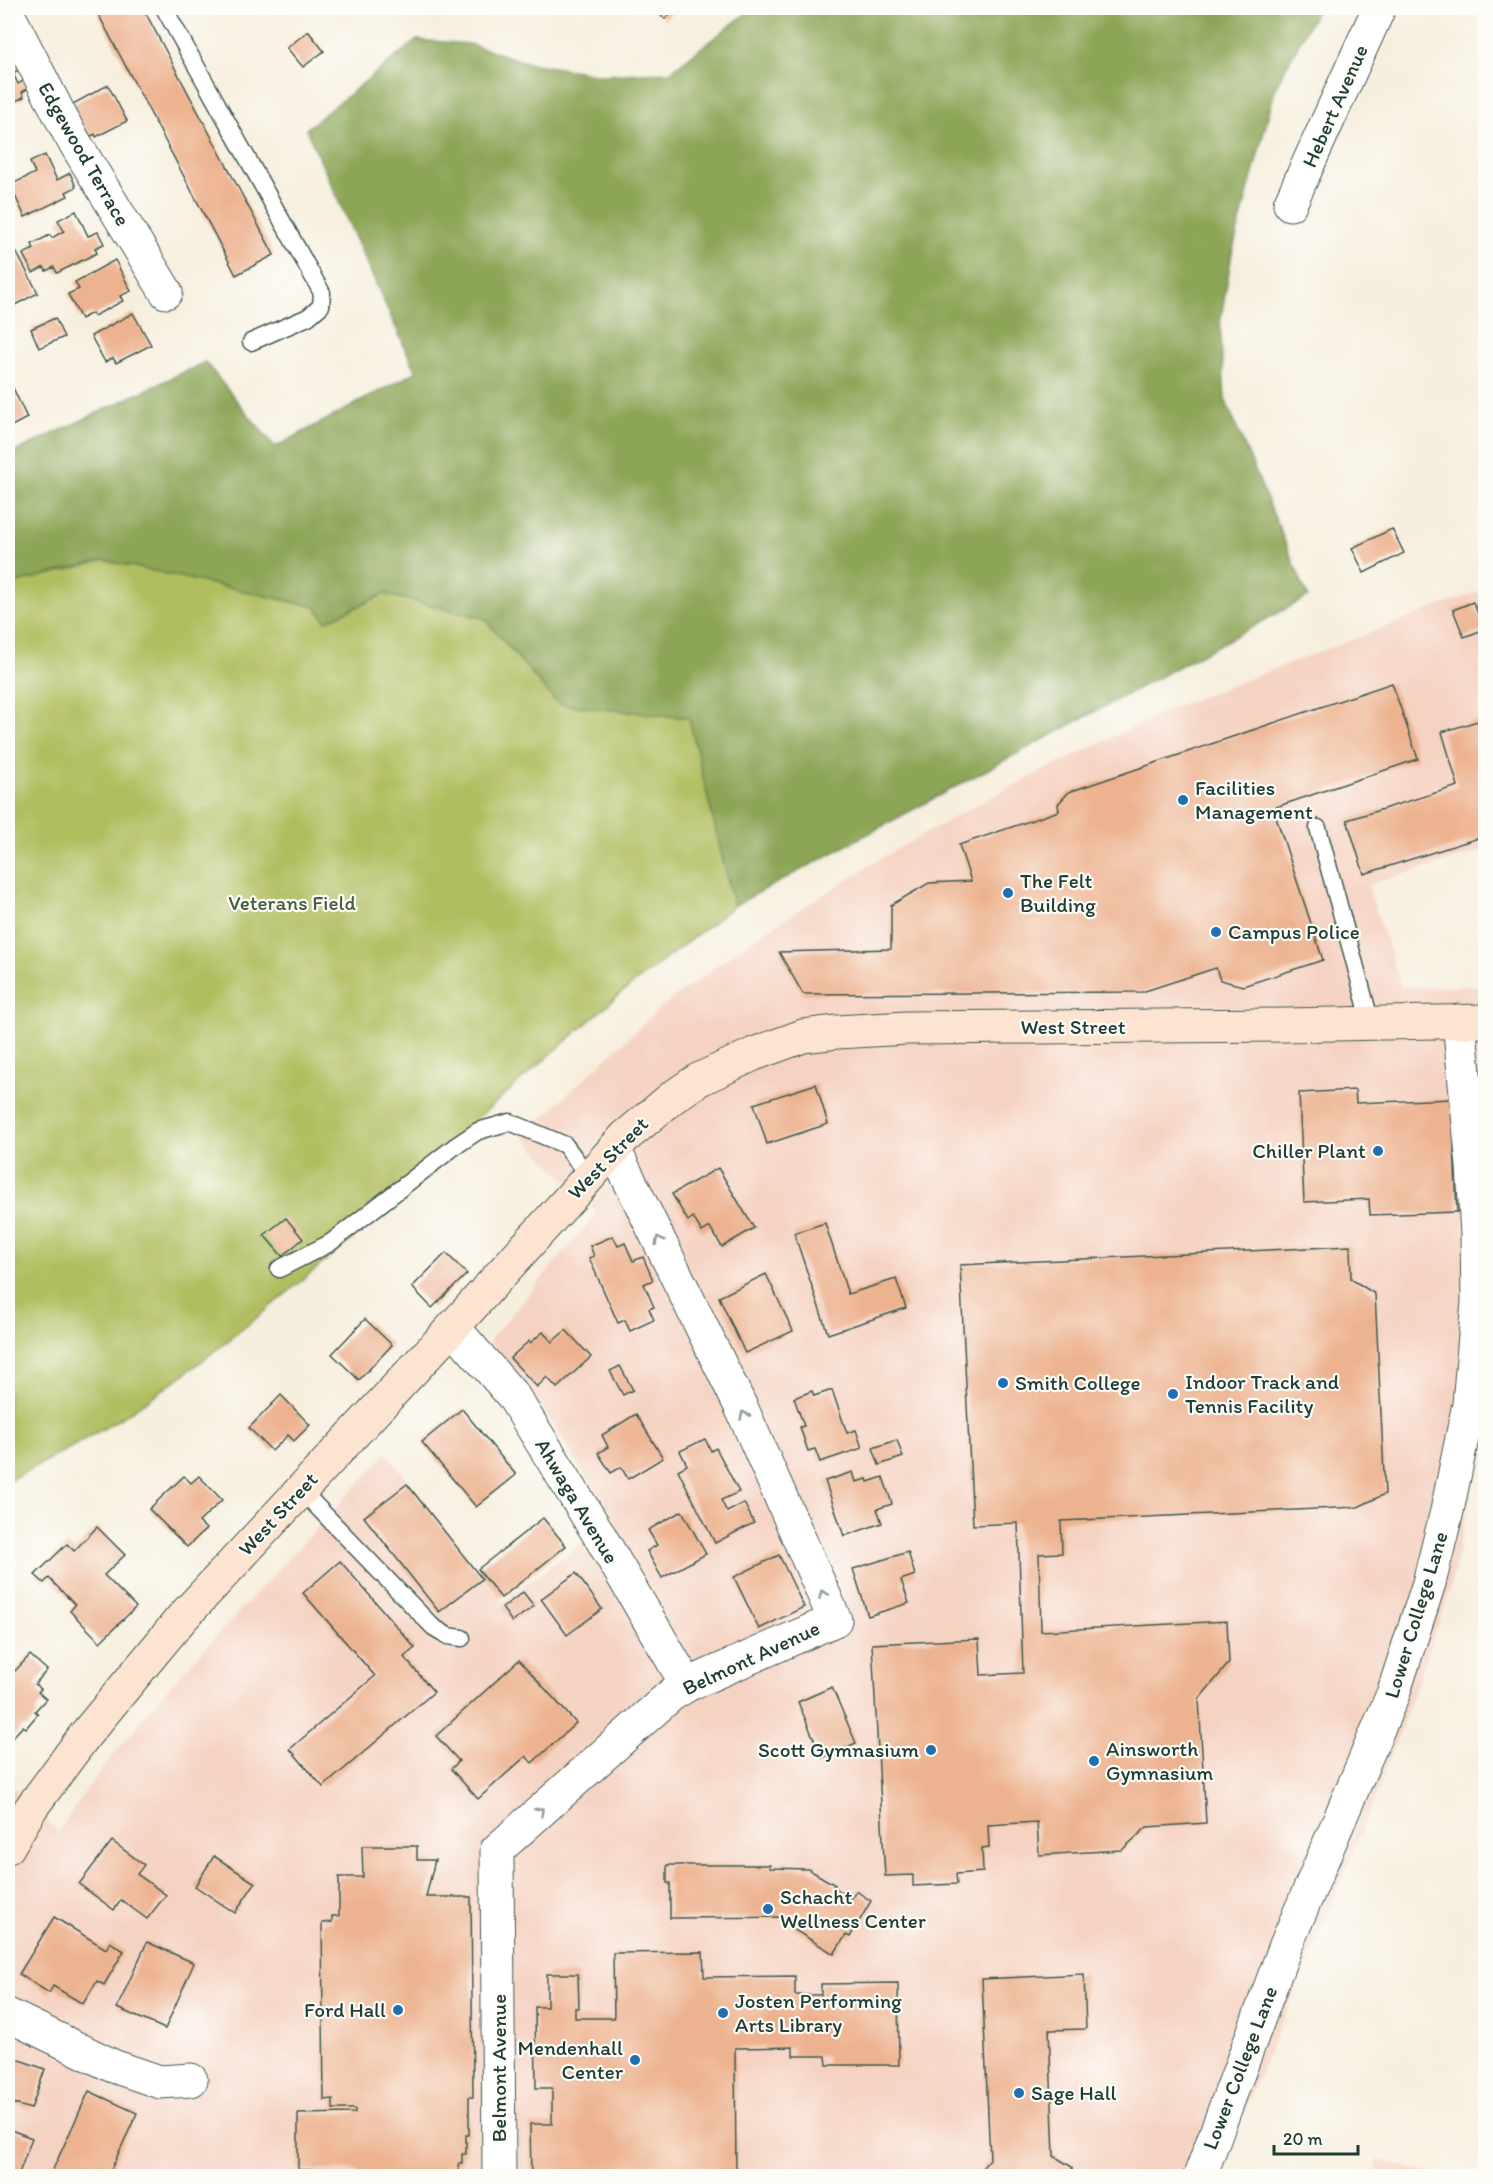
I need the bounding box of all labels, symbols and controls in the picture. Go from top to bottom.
street label: Hebert Avenue [1296,41,1373,171]
street label: Edgewood Terrace [33,77,136,230]
place label: Facilities Management [1195,775,1313,824]
marker: Facilities Management [1176,793,1190,807]
place label: The Felt Building [1020,868,1096,917]
marker: The Felt Building [1001,886,1015,900]
park label: Veterans Field [228,890,356,915]
place label: Campus Police [1228,919,1360,944]
marker: Campus Police [1209,925,1223,939]
street label: West Street [1020,1014,1126,1039]
street label: West Street [562,1111,653,1204]
place label: Chiller Plant [1252,1138,1366,1163]
marker: Chiller Plant [1371,1144,1385,1158]
one-way arrow [654,1236,666,1247]
place label: Indoor Track and Tennis Facility [1185,1369,1339,1418]
place label: Smith College [1015,1370,1141,1395]
marker: Smith College [996,1376,1010,1390]
marker: Indoor Track and Tennis Facility [1166,1387,1180,1401]
one-way arrow [740,1411,752,1422]
street label: Ahwaga Avenue [530,1434,625,1568]
street label: West Street [233,1467,323,1561]
street label: Lower College Lane [1378,1528,1453,1701]
one-way arrow [819,1589,831,1600]
street label: Belmont Avenue [678,1615,823,1700]
place label: Ainsworth Gymnasium [1106,1736,1213,1785]
place label: Scott Gymnasium [758,1737,919,1762]
marker: Scott Gymnasium [924,1743,938,1757]
marker: Ainsworth Gymnasium [1087,1754,1101,1768]
one-way arrow [533,1808,544,1819]
place label: Schacht Wellness Center [780,1884,926,1933]
marker: Schacht Wellness Center [761,1902,775,1916]
street label: Lower College Lane [1197,1983,1282,2153]
place label: Josten Performing Arts Library [735,1988,902,2037]
street label: Belmont Avenue [486,1994,511,2142]
place label: Ford Hall [304,1997,386,2022]
marker: Ford Hall [391,2003,405,2017]
marker: Josten Performing Arts Library [716,2006,730,2020]
place label: Mendenhall Center [517,2035,624,2084]
marker: Mendenhall Center [628,2053,642,2067]
place label: Sage Hall [1031,2080,1117,2105]
marker: Sage Hall [1012,2086,1026,2100]
scale bar [1274,2118,1358,2156]
text: 20 m [1283,2128,1323,2150]

